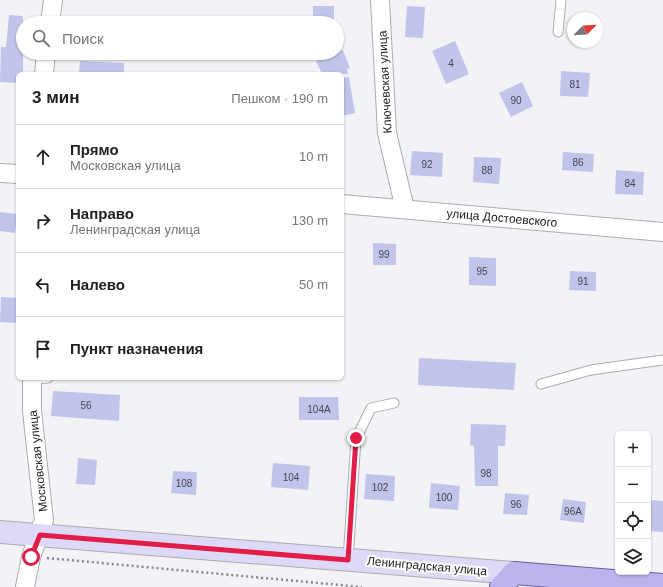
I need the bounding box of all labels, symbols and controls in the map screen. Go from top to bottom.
north arrow [567,12,603,48]
search box [16,16,344,60]
icon: search [30,27,52,49]
text: Поиск [62,30,104,47]
street label: Ключевская улица [375,30,395,134]
house number: 4 [448,58,454,69]
house number: 81 [569,79,581,90]
text: 3 мин [32,88,79,107]
text: Пешком · 190 m [231,91,328,106]
house number: 90 [510,95,522,106]
text: Прямо [70,141,119,158]
icon: ahead [32,146,54,168]
text: 10 m [299,149,328,164]
house number: 86 [572,157,584,168]
text: Московская улица [70,158,181,173]
house number: 92 [421,159,433,170]
house number: 88 [481,165,493,176]
house number: 84 [624,178,636,189]
text: Направо [70,205,134,222]
street label: улица Достоевского [446,206,558,230]
icon: right [32,210,54,232]
text: 130 m [292,213,328,228]
text: Ленинградская улица [70,222,200,237]
house number: 99 [378,249,390,260]
house number: 95 [476,266,488,277]
icon: left [32,274,54,296]
text: Налево [70,276,125,293]
house number: 91 [577,276,589,287]
text: 50 m [299,277,328,292]
icon: arrive [32,338,54,360]
text: Пункт назначения [70,340,203,357]
house number: 56 [80,400,92,411]
house number: 104А [307,404,331,415]
street label: Московская улица [26,409,50,513]
route end [347,429,365,447]
map controls [615,431,651,575]
button: + [615,431,651,467]
button: − [615,467,651,503]
house number: 98 [480,468,492,479]
house number: 104 [283,472,300,483]
house number: 108 [176,478,193,489]
house number: 102 [372,482,389,493]
house number: 100 [436,492,453,503]
house number: 96 [510,499,522,510]
button: locate [615,503,651,539]
house number: 96А [564,506,582,517]
button: layers [615,539,651,575]
route start [22,548,40,566]
street label: Ленинградская улица [366,554,488,578]

